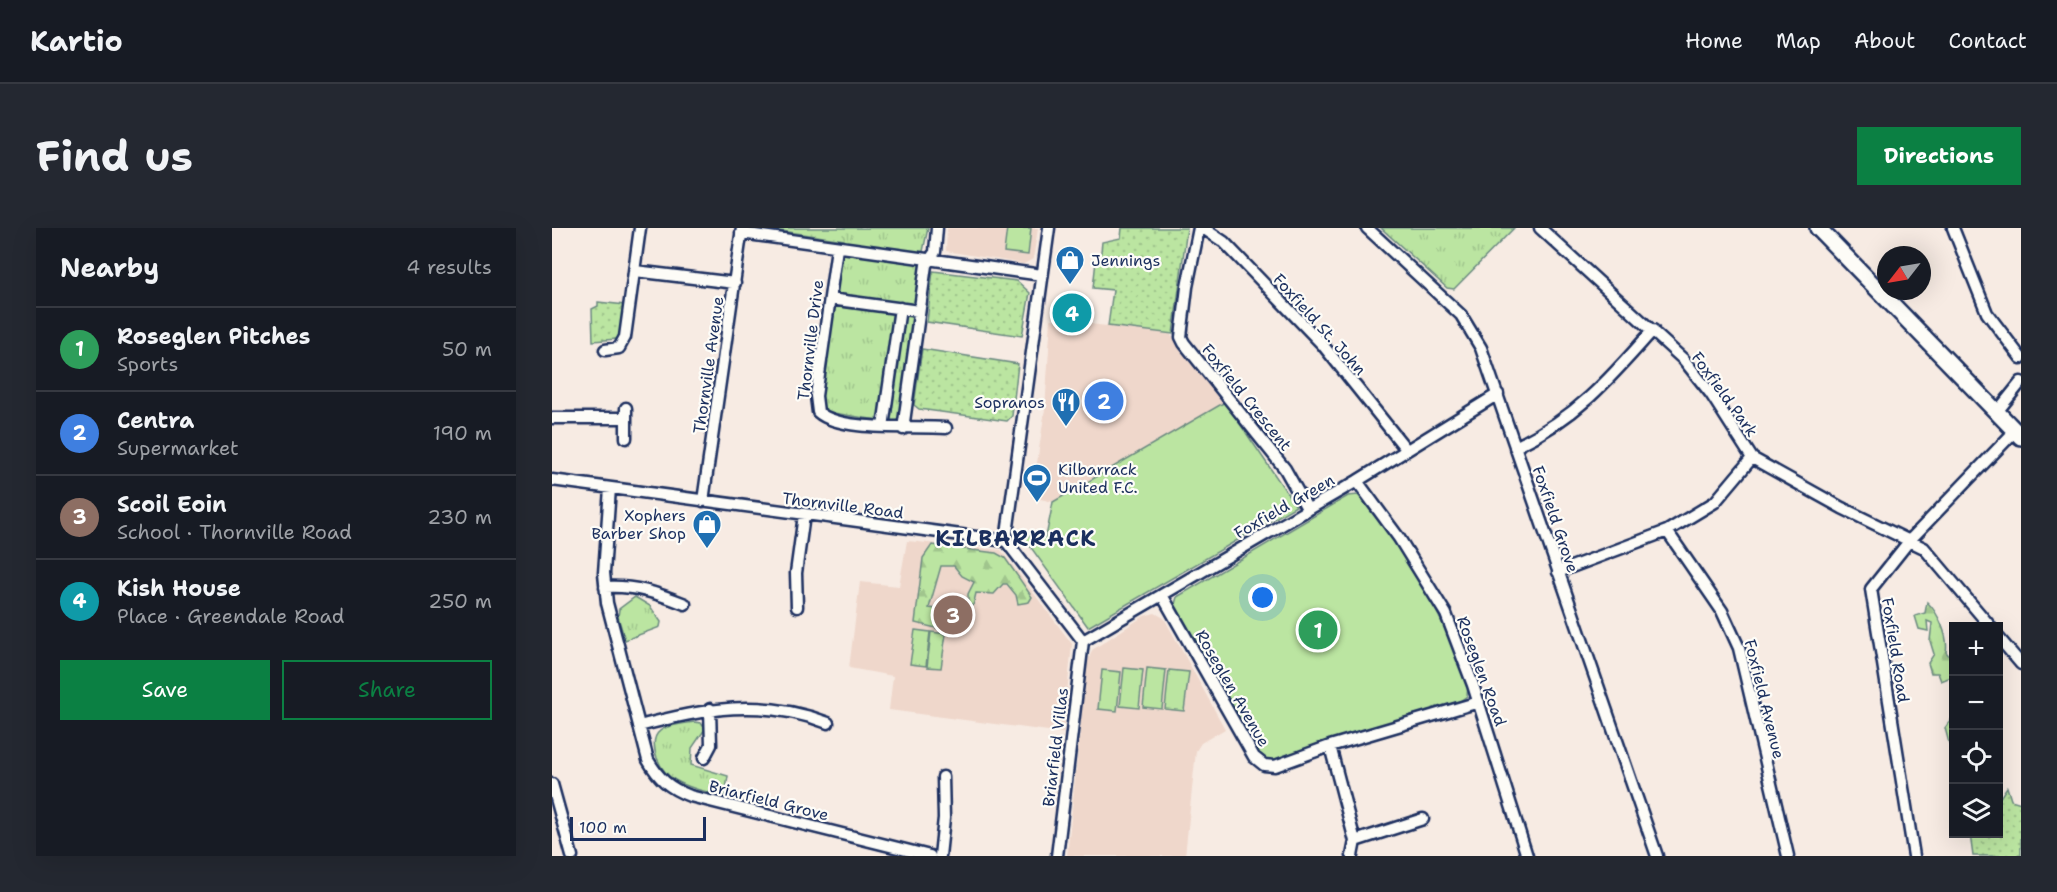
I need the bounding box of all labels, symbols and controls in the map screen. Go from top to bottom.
text: Kartio [30,22,123,60]
text: Home [1685,27,1743,55]
text: Map [1776,27,1821,55]
text: About [1854,27,1915,55]
text: Contact [1948,27,2027,55]
button: Directions [1857,127,2021,185]
text: Find us [36,128,193,184]
shop icon: Jennings [1054,244,1086,286]
north arrow [1877,246,1931,300]
text: Nearby [60,250,159,285]
place label: Jennings [1091,250,1160,271]
text: 4 results [406,254,492,280]
street label: Foxfield St. John [1268,269,1371,380]
street label: Thornville Drive [793,279,828,401]
pin: 4 [1052,290,1092,335]
street label: Thornville Avenue [688,295,729,435]
text: Roseglen Pitches [117,322,310,351]
text: 1 [75,336,84,362]
text: 50 m [442,336,492,362]
street label: Foxfield Crescent [1197,340,1296,455]
street label: Foxfield Park [1687,348,1763,441]
text: Sports [117,351,178,377]
pin: 2 [1084,378,1124,423]
restaurant icon: Sopranos [1050,386,1082,428]
place label: Sopranos [974,392,1045,413]
text: Centra [117,406,194,435]
text: 2 [73,420,87,446]
text: 190 m [433,420,492,446]
text: Supermarket [117,435,239,461]
place label: Kilbarrack United F.C. [1058,459,1138,498]
sports icon: Kilbarrack United F.C. [1021,462,1053,504]
street label: Foxfield Grove [1527,463,1584,575]
street label: Foxfield Green [1230,469,1338,544]
street label: Thornville Road [781,488,905,523]
text: Scoil Eoin [117,490,227,519]
text: 3 [73,504,87,530]
text: 230 m [427,504,492,530]
place label: Xophers Barber Shop [591,505,686,544]
shop icon: Xophers Barber Shop [691,508,723,550]
text: School · Thornville Road [117,519,352,545]
district label: KILBARRACK [935,524,1097,553]
text: Kish House [117,574,241,603]
your location [1248,583,1277,612]
text: 4 [73,588,87,614]
text: 250 m [428,588,492,614]
pin: 3 [934,592,972,638]
street label: Foxfield Road [1877,596,1914,704]
text: Place · Greendale Road [117,603,344,629]
pin: 1 [1298,608,1338,652]
street label: Roseglen Road [1452,613,1511,729]
map controls [1949,622,2003,838]
button: + [1949,622,2003,676]
street label: Roseglen Avenue [1191,626,1275,751]
street label: Foxfield Avenue [1740,637,1790,761]
button: Save [60,660,270,720]
button: Share [282,660,492,720]
button: − [1949,676,2003,730]
street label: Briarfield Villas [1038,686,1073,808]
button: locate [1949,730,2003,784]
street label: Briarfield Grove [707,775,831,826]
button: layers [1949,784,2003,838]
scale bar [570,814,706,842]
text: 100 m [579,817,627,838]

